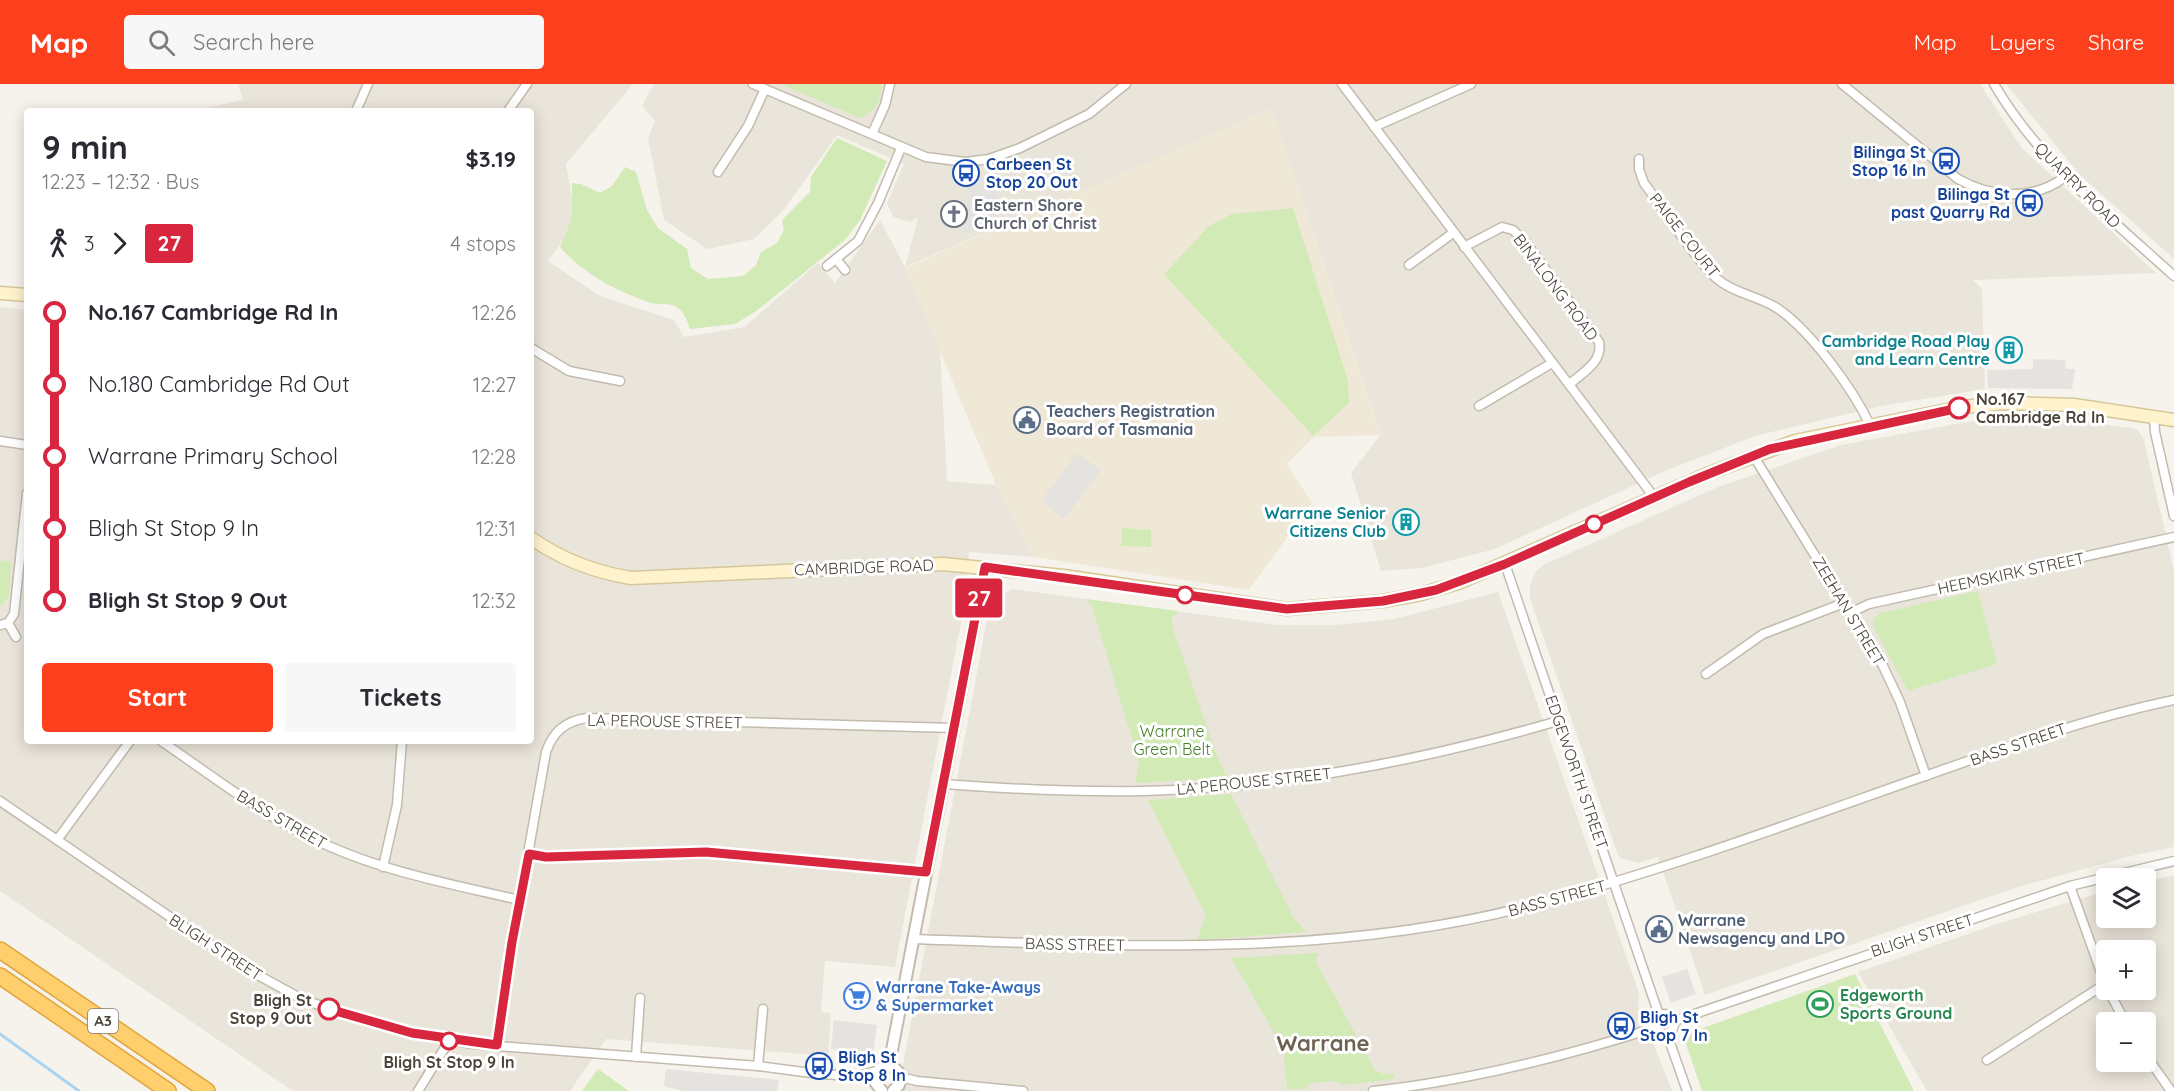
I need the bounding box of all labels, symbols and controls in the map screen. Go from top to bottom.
search box [124,15,544,69]
text: Map [30,25,88,60]
icon: search [145,26,178,59]
text: Search here [193,28,315,56]
text: Map [1914,29,1957,55]
text: Layers [1990,29,2055,55]
text: Share [2088,29,2144,55]
text: 9 min [42,126,128,167]
street label: QUARRY ROAD [2031,138,2125,232]
place label: Bilinga St Stop 16 In [1852,142,1926,180]
text: $3.19 [466,145,516,173]
bus stop icon: Bilinga St Stop 16 In [1931,146,1961,176]
place label: Carbeen St Stop 20 Out [986,154,1078,192]
bus stop icon: Carbeen St Stop 20 Out [951,158,981,188]
text: 12:23 – 12:32 · Bus [42,169,199,194]
place label: Bilinga St past Quarry Rd [1891,184,2010,222]
bus stop icon: Bilinga St past Quarry Rd [2014,188,2044,218]
street label: PAIGE COURT [1646,189,1725,282]
place label: Eastern Shore Church of Christ [974,195,1097,233]
church icon: Eastern Shore Church of Christ [939,199,969,229]
icon: walk [42,227,75,260]
icon: forward [103,227,136,260]
text: 27 [157,230,181,256]
street label: BINALONG ROAD [1509,230,1603,344]
text: 3 [84,231,94,256]
text: 4 stops [450,231,516,256]
text: No.167 Cambridge Rd In [88,298,338,326]
text: 12:26 [472,300,516,325]
place label: Cambridge Road Play and Learn Centre [1822,331,1990,369]
building icon: Cambridge Road Play and Learn Centre [1994,335,2024,365]
text: No.180 Cambridge Rd Out [88,370,350,398]
text: 12:27 [473,372,516,397]
place label: No.167 Cambridge Rd In [1976,389,2105,427]
marker: No.167 Cambridge Rd In [1948,397,1970,419]
place label: Teachers Registration Board of Tasmania [1046,401,1215,439]
public building icon: Teachers Registration Board of Tasmania [1012,405,1042,435]
text: Warrane Primary School [88,442,338,470]
text: 12:28 [472,444,516,469]
place label: Warrane Senior Citizens Club [1265,503,1386,541]
building icon: Warrane Senior Citizens Club [1391,507,1421,537]
text: Bligh St Stop 9 In [88,514,259,542]
unlabelled marker [1585,515,1603,533]
text: 12:31 [476,516,516,541]
street label: HEEMSKIRK STREET [1936,548,2087,598]
street label: ZEEHAN STREET [1809,553,1890,669]
street label: CAMBRIDGE ROAD [794,555,934,579]
line badge: 27 [952,578,1006,618]
text: 27 [967,585,991,611]
text: Bligh St Stop 9 Out [88,586,288,614]
unlabelled marker [1176,586,1194,604]
text: 12:32 [472,588,516,613]
button: Start [42,663,273,732]
button: Tickets [285,663,516,732]
street label: EDGEWORTH STREET [1541,692,1613,852]
street label: LA PEROUSE STREET [587,710,743,732]
street label: BASS STREET [1967,718,2069,770]
park label: Warrane Green Belt [1133,721,1211,759]
street label: LA PEROUSE STREET [1176,763,1333,799]
street label: BASS STREET [234,785,331,853]
map controls [2096,868,2156,1072]
button: layers [2096,868,2156,928]
street label: BASS STREET [1506,875,1608,921]
street label: BLIGH STREET [166,909,267,985]
street label: BLIGH STREET [1868,909,1976,961]
place label: Warrane Newsagency and LPO [1678,910,1845,948]
public building icon: Warrane Newsagency and LPO [1644,914,1674,944]
street label: BASS STREET [1025,933,1126,955]
button: + [2096,940,2156,1000]
place label: Warrane Take-Aways & Supermarket [876,977,1041,1015]
supermarket icon: Warrane Take-Aways & Supermarket [842,981,872,1011]
place label: Edgeworth Sports Ground [1840,985,1952,1023]
sports icon: Edgeworth Sports Ground [1805,989,1835,1019]
place label: Bligh St Stop 9 Out [230,990,312,1028]
marker: Bligh St Stop 9 Out [318,998,340,1020]
place label: Bligh St Stop 7 In [1640,1007,1708,1045]
road number: A3 [88,1009,118,1033]
bus stop icon: Bligh St Stop 7 In [1606,1011,1636,1041]
button: − [2096,1012,2156,1072]
district label: Warrane [1276,1029,1370,1057]
marker: Bligh St Stop 9 In [440,1032,458,1050]
place label: Bligh St Stop 8 In [838,1047,906,1085]
bus stop icon: Bligh St Stop 8 In [804,1051,834,1081]
place label: Bligh St Stop 9 In [383,1052,515,1072]

